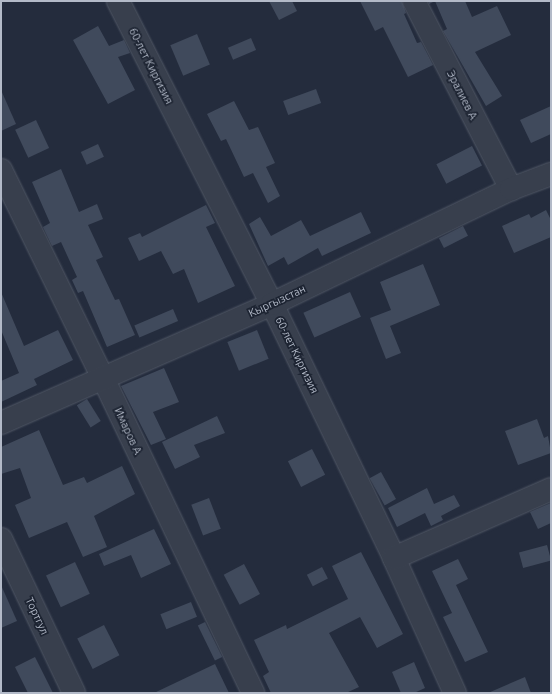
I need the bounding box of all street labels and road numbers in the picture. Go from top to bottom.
street label: 60-лет Киргизия [126,26,176,106]
street label: Эралиев А [444,68,480,122]
street label: Кыргызстан [246,282,308,320]
street label: 60-лет Киргизия [273,314,321,396]
street label: Имаров А [111,406,145,456]
street label: Тортгул [23,595,51,637]

